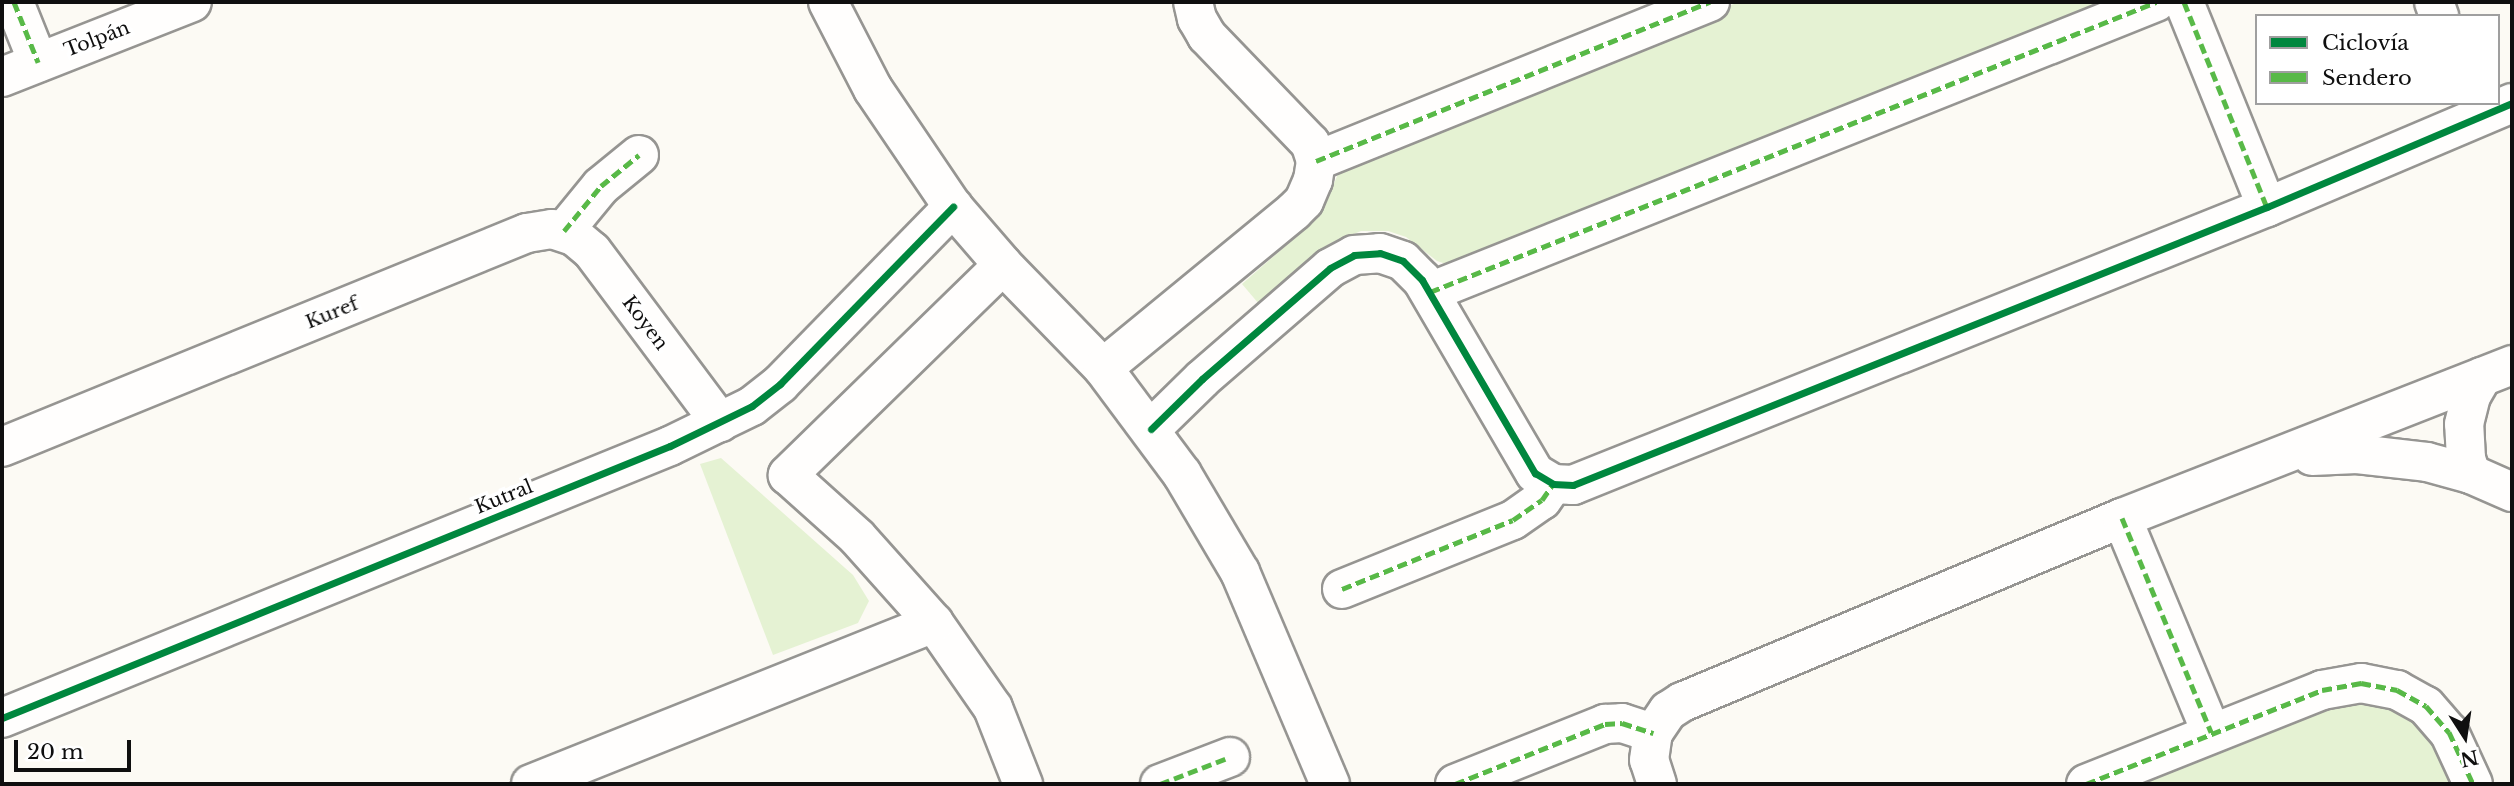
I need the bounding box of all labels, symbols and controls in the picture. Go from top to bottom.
legend [2255,14,2500,105]
street label: Tolpán [61,16,133,62]
text: Ciclovía [2322,30,2409,56]
text: Sendero [2322,65,2412,91]
street label: Koyen [617,291,673,355]
street label: Kuref [302,292,362,334]
street label: Kutral [472,475,536,519]
north arrow [2430,702,2500,772]
scale bar [18,726,135,770]
text: 20 m [27,739,84,765]
text: N [2458,745,2481,771]

